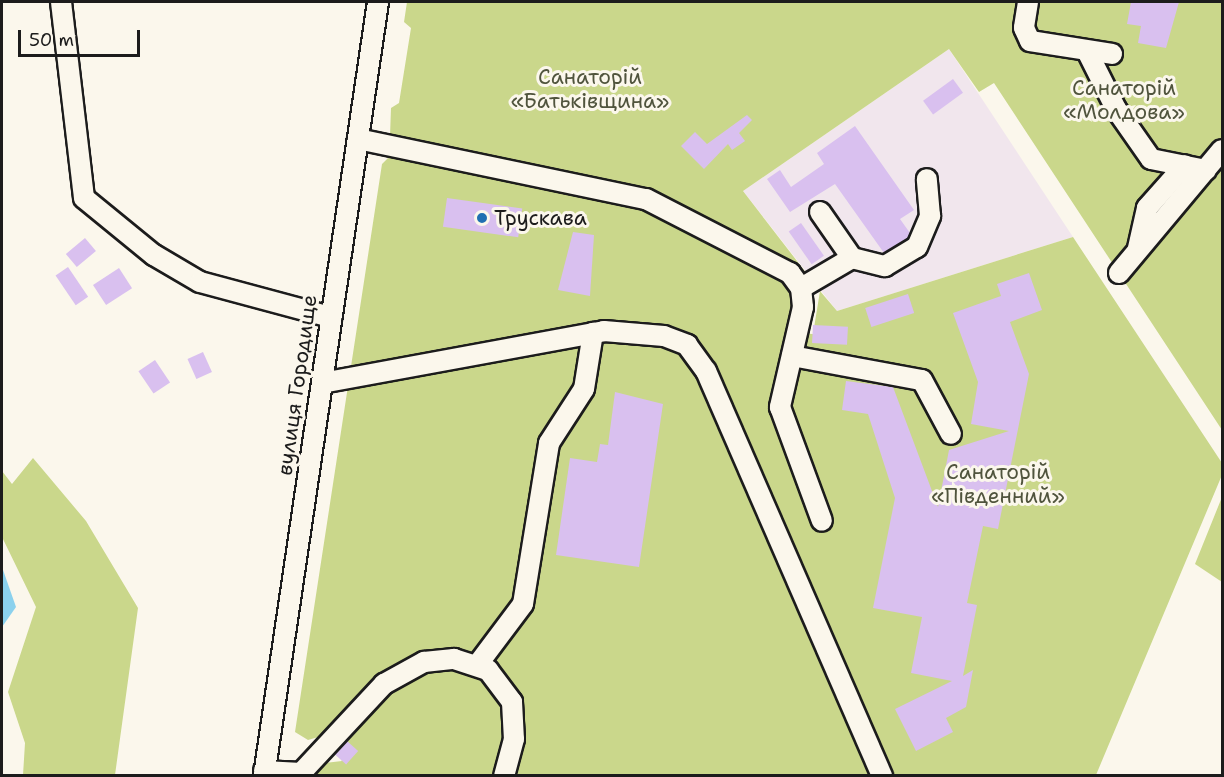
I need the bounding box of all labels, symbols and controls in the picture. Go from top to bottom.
scale bar [21,18,142,56]
text: 50 m [29,28,74,52]
park label: Санаторій «Батьківщина» [511,64,669,114]
park label: Санаторій «Молдова» [1063,75,1185,125]
place label: Трускава [494,205,587,231]
marker: Трускава [475,211,489,225]
street label: вулиця Городище [272,293,322,477]
park label: Санаторій «Південний» [931,459,1065,509]

